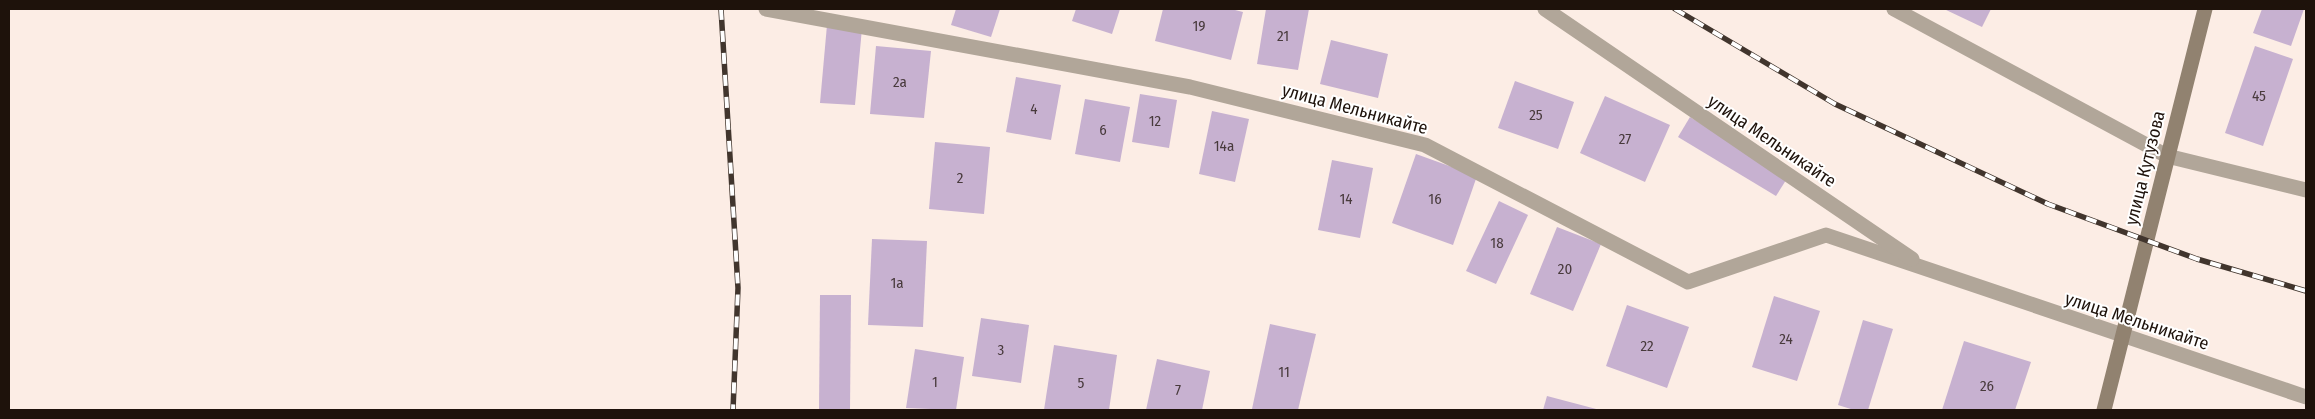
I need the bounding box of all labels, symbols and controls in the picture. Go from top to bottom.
house number: 19 [1192,17,1206,35]
house number: 21 [1277,27,1289,45]
house number: 2а [893,73,907,91]
street label: улица Мельникайте [1280,79,1430,139]
house number: 45 [2252,87,2266,105]
street label: улица Мельникайте [1704,90,1840,192]
house number: 4 [1030,100,1038,118]
house number: 25 [1529,106,1543,124]
street label: улица Кутузова [2120,108,2170,227]
house number: 12 [1149,112,1162,130]
house number: 6 [1099,121,1107,139]
house number: 27 [1619,130,1631,148]
house number: 14а [1214,137,1234,155]
house number: 2 [957,169,964,187]
house number: 14 [1339,190,1353,208]
house number: 16 [1428,190,1442,208]
house number: 18 [1490,234,1504,252]
house number: 20 [1558,260,1572,278]
house number: 1а [890,274,904,292]
street label: улица Мельникайте [2062,287,2212,355]
house number: 24 [1779,330,1793,348]
house number: 22 [1640,337,1654,355]
house number: 3 [998,341,1005,359]
house number: 11 [1278,363,1290,381]
house number: 1 [932,373,938,391]
house number: 5 [1078,374,1085,392]
house number: 26 [1980,377,1994,395]
house number: 7 [1175,381,1181,399]

